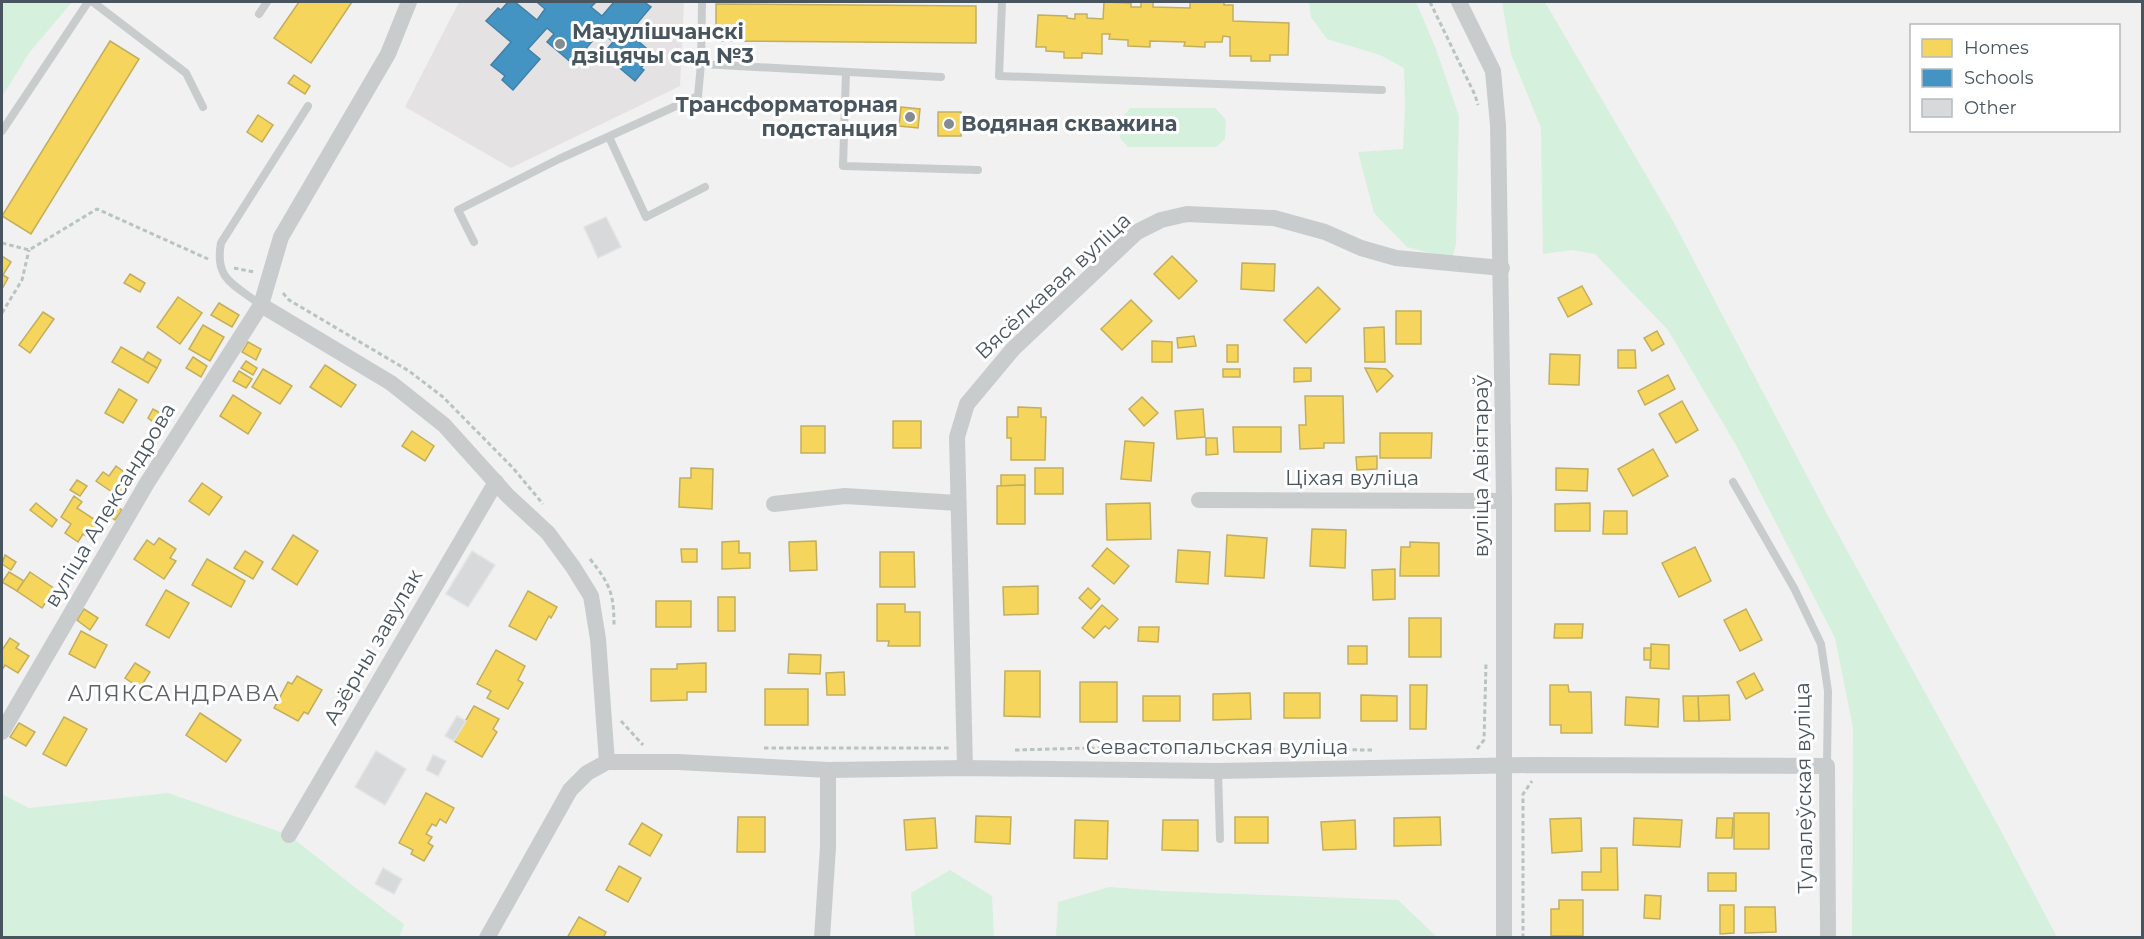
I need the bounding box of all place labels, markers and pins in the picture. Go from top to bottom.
place label: Мачулішчанскі дзіцячы сад №3 [572,19,754,68]
marker: Мачулішчанскі дзіцячы сад №3 [553,37,567,51]
place label: Трансформаторная подстанция [675,92,898,141]
marker: Трансформаторная подстанция [903,110,917,124]
place label: Водяная скважина [961,111,1178,136]
marker: Водяная скважина [942,117,956,131]

